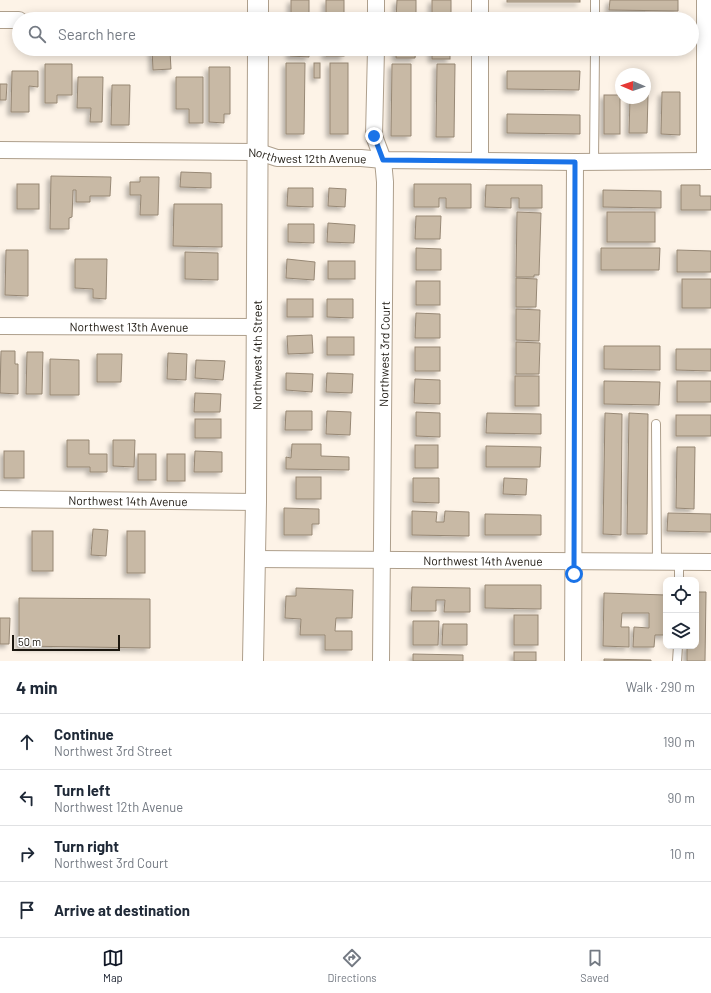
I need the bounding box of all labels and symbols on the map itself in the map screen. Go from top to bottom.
north arrow [615,68,651,104]
route end [365,127,383,145]
street label: Northwest 12th Avenue [248,145,367,165]
street label: Northwest 4th Street [249,300,264,410]
street label: Northwest 3rd Court [376,301,392,407]
street label: Northwest 13th Avenue [69,319,189,334]
street label: Northwest 14th Avenue [68,493,188,508]
street label: Northwest 14th Avenue [423,553,543,568]
route start [565,565,583,583]
scale bar [12,633,120,652]

